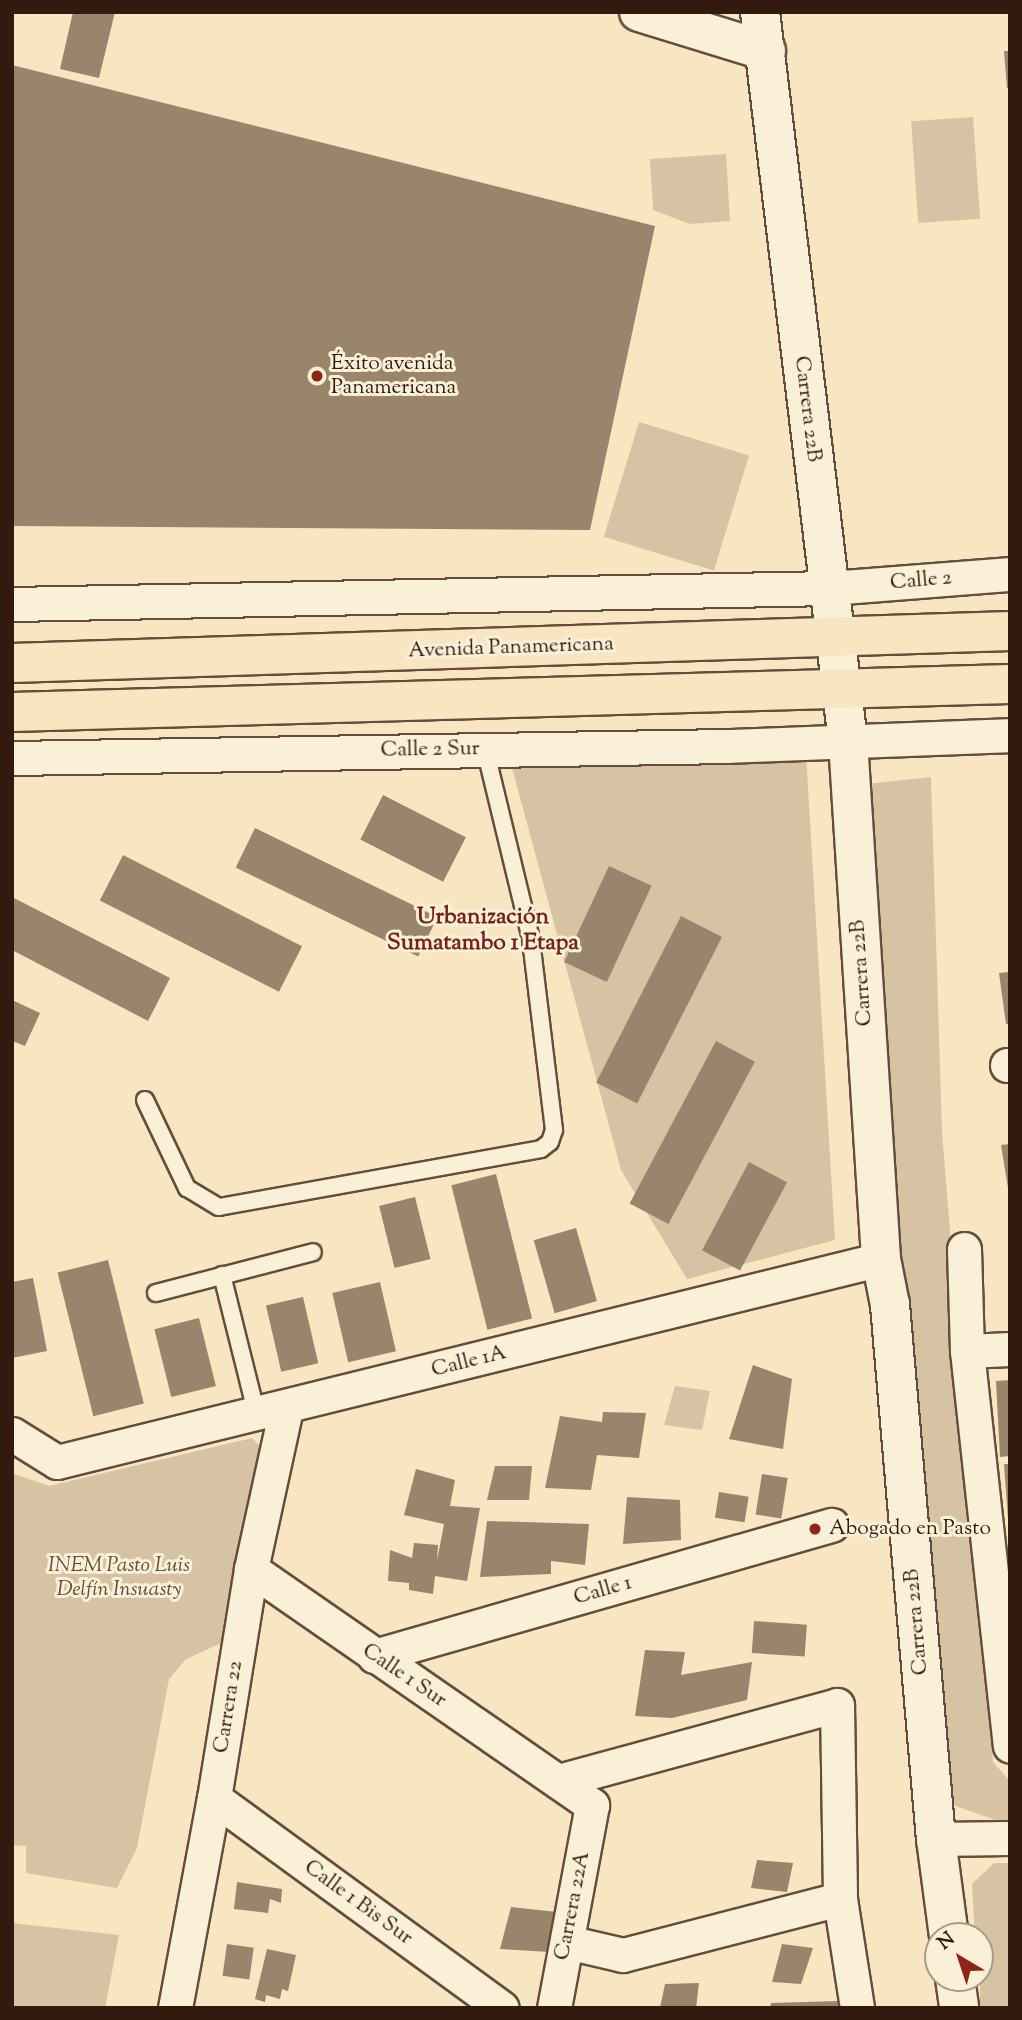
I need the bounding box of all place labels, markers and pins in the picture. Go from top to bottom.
place label: Éxito avenida Panamericana [331,351,456,401]
marker: Éxito avenida Panamericana [309,368,325,384]
place label: Abogado en Pasto [829,1516,991,1542]
marker: Abogado en Pasto [807,1521,823,1537]

